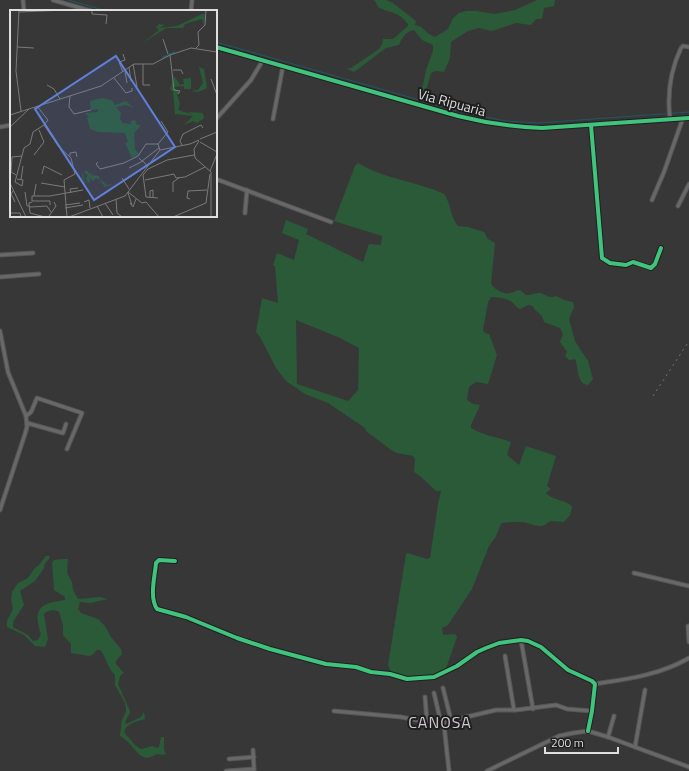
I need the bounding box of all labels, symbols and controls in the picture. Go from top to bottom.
inset map [10,10,217,217]
street label: Via Ripuaria [416,83,488,121]
district label: CANOSA [408,710,472,734]
scale bar [545,729,618,755]
text: 200 m [551,733,584,752]

